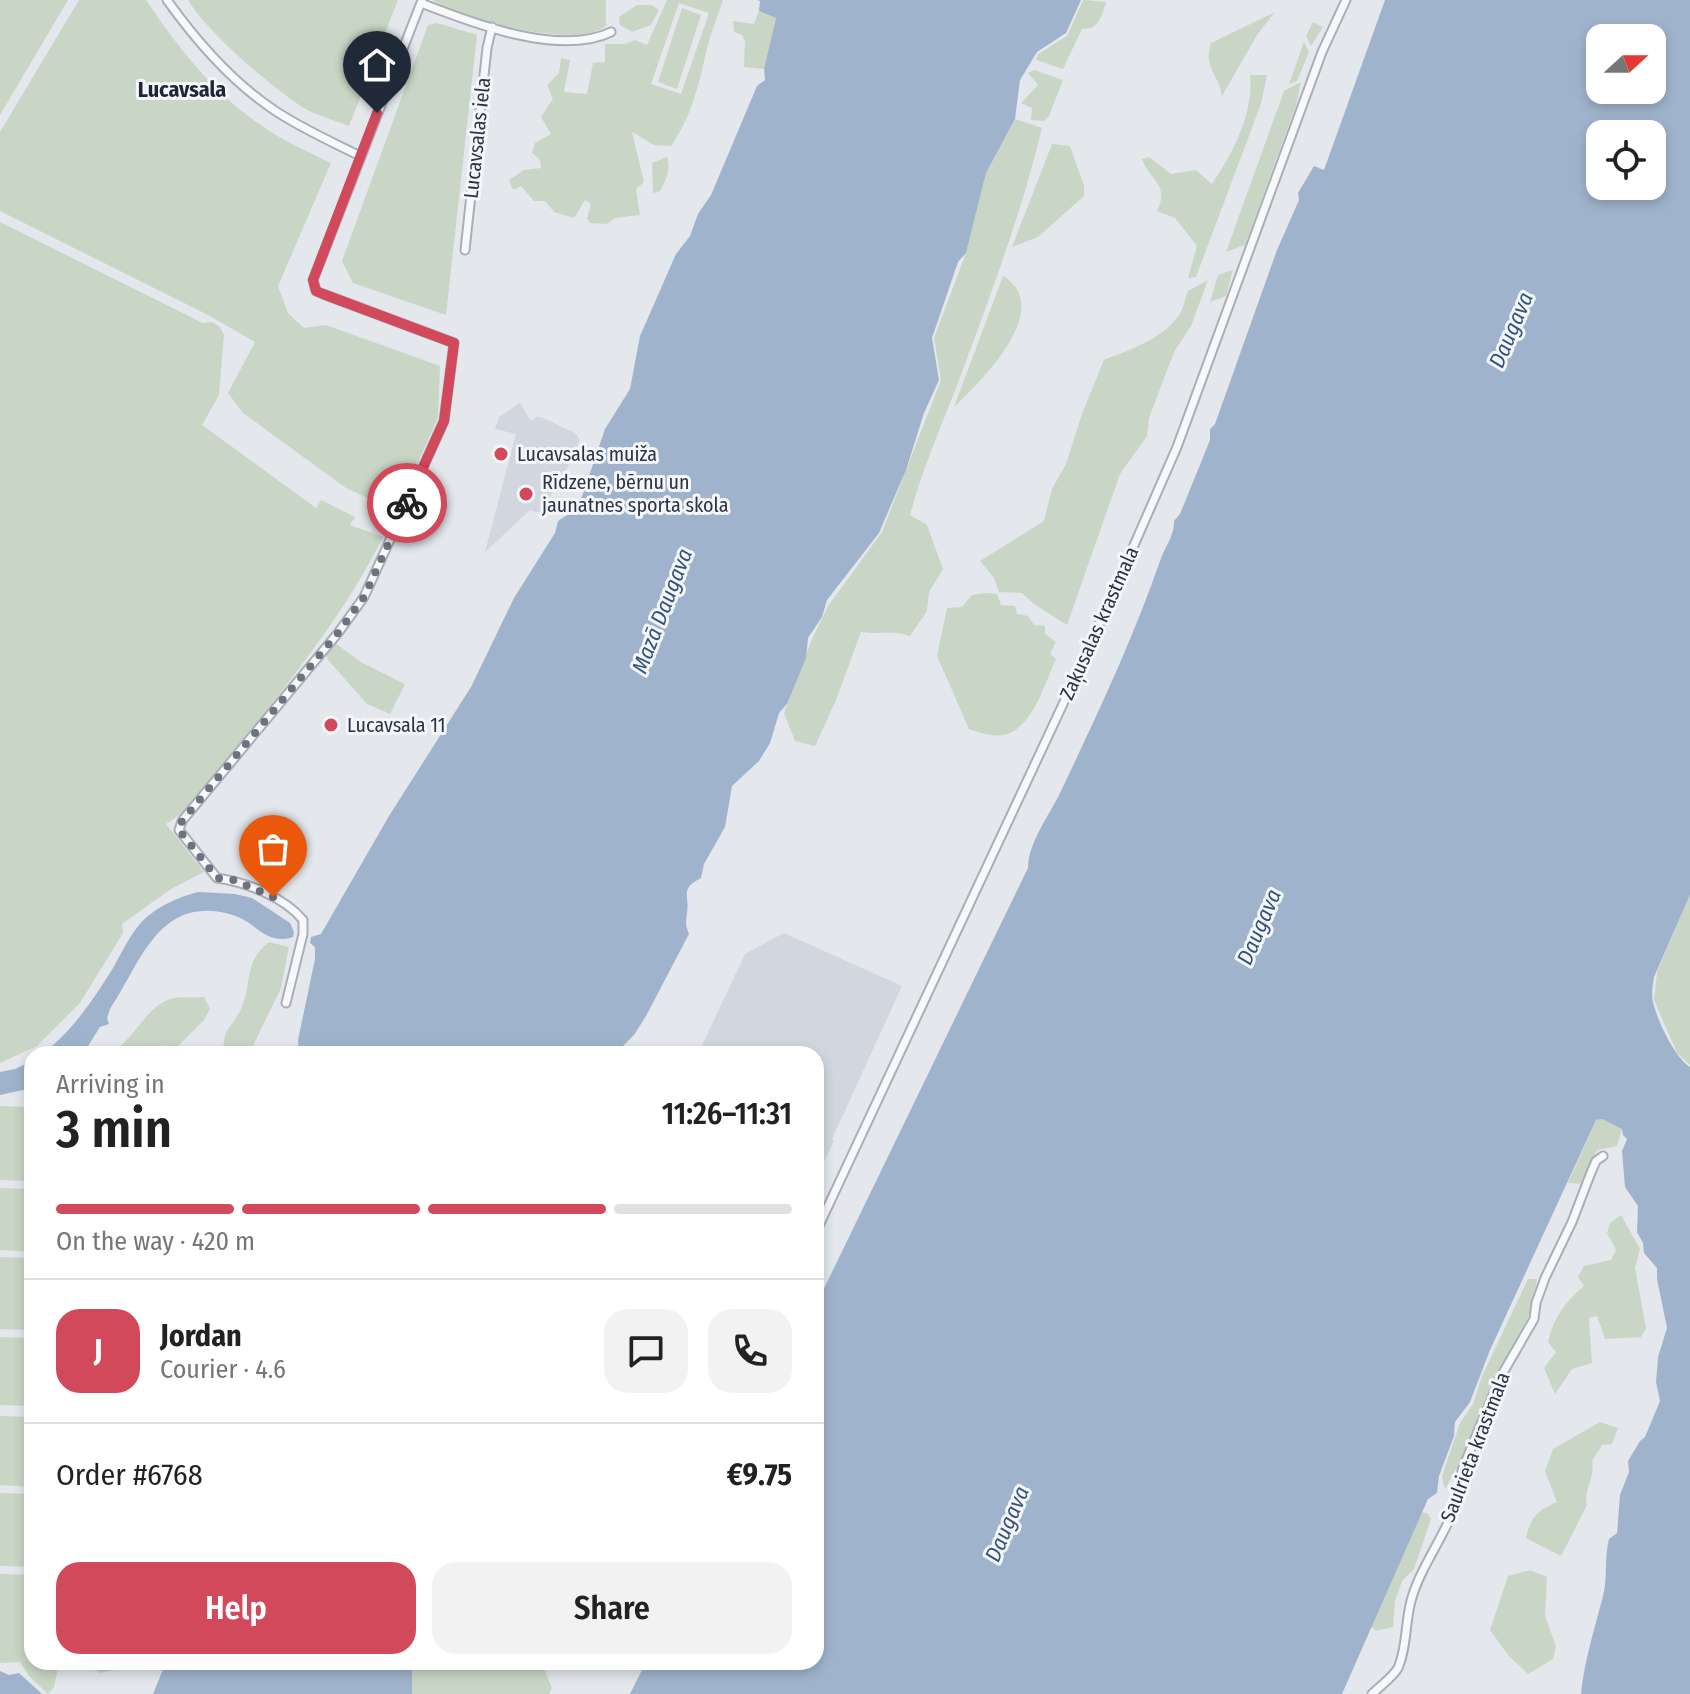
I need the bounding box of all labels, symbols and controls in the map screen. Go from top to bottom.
north arrow [1586,24,1666,104]
map controls [1586,24,1666,200]
pin [343,31,411,113]
icon: home [355,43,399,87]
district label: Lucavsala [138,76,226,103]
street label: Lucavsalas iela [459,76,495,200]
button: locate [1586,120,1666,200]
water label: Daugava [1483,288,1539,372]
place label: Lucavsalas muiža [517,442,657,466]
marker: Lucavsalas muiža [492,445,510,463]
courier [367,463,447,543]
place label: Rīdzene, bērnu un jaunatnes sporta skola [541,470,729,517]
icon: bike [385,481,429,525]
marker: Rīdzene, bērnu un jaunatnes sporta skola [517,485,535,503]
street label: Zaķusalas krastmala [1054,543,1144,704]
water label: Mazā Daugava [626,545,698,677]
place label: Lucavsala 11 [347,713,446,737]
marker: Lucavsala 11 [322,716,340,734]
pin [239,815,307,897]
icon: bag [251,827,295,871]
water label: Daugava [1231,885,1287,969]
text: Arriving in [56,1069,165,1100]
text: 11:26–11:31 [662,1096,792,1132]
text: 3 min [56,1098,172,1161]
text: On the way · 420 m [56,1226,255,1257]
button: chat [604,1309,688,1393]
button: phone [708,1309,792,1393]
text: Jordan [160,1318,242,1354]
text: J [94,1333,102,1369]
text: Courier · 4.6 [160,1354,286,1385]
street label: Saulrieta krastmala [1435,1369,1515,1525]
text: Order #6768 [56,1457,203,1493]
text: €9.75 [727,1457,792,1493]
water label: Daugava [979,1482,1035,1566]
button: Help [56,1562,416,1654]
button: Share [432,1562,792,1654]

